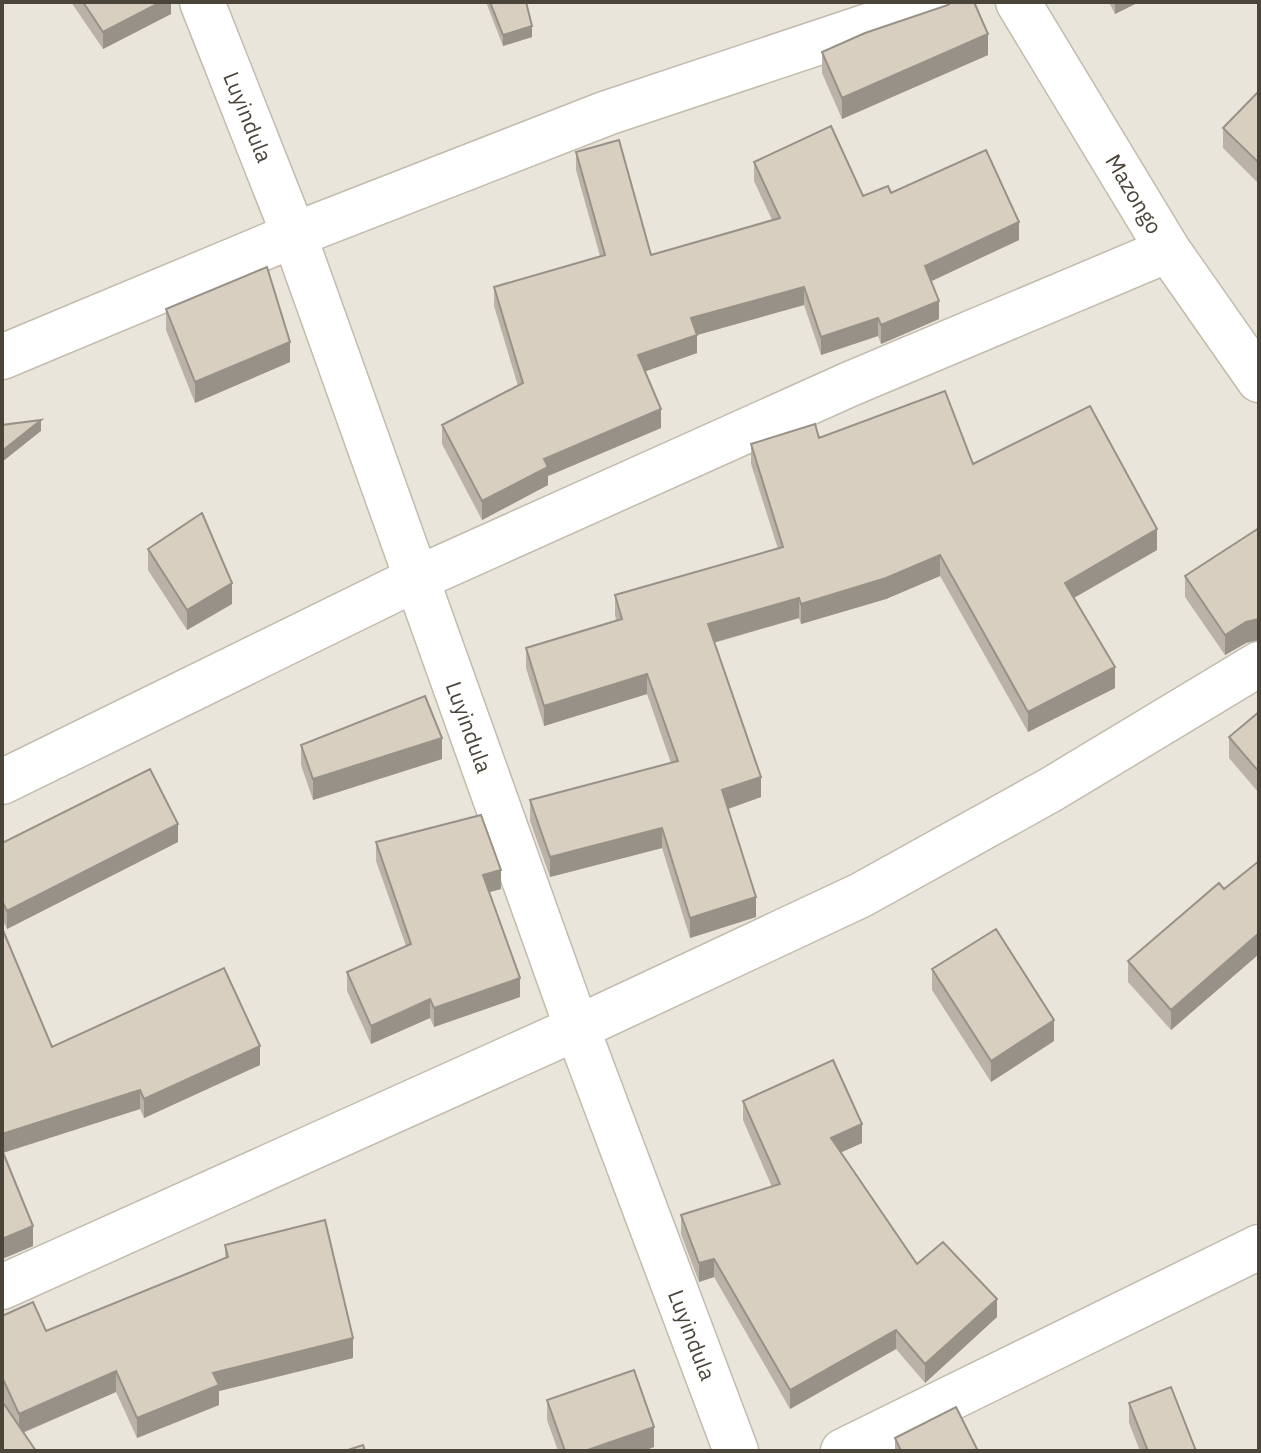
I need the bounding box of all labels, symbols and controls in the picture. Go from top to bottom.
street label: Luyindula [217,67,280,167]
street label: Mazongo [1099,148,1170,239]
street label: Luyindula [440,677,499,777]
street label: Luyindula [662,1285,723,1385]

